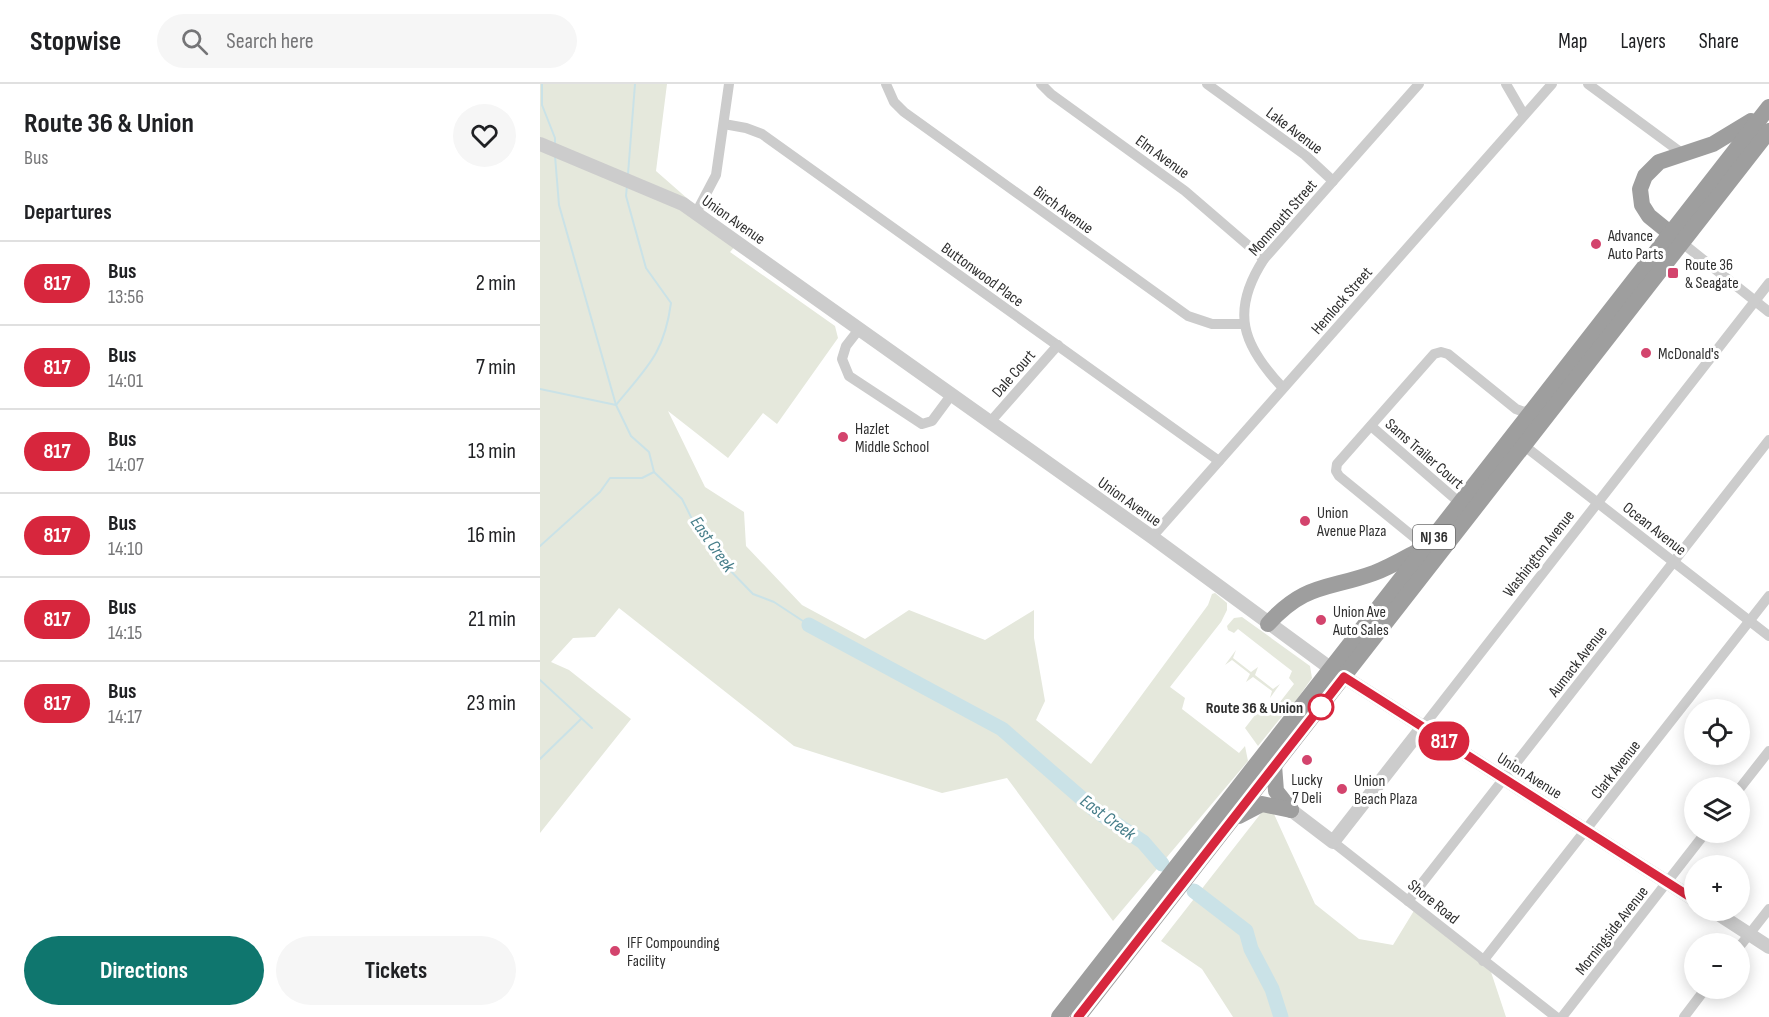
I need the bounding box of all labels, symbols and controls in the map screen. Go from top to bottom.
search box [157,14,577,68]
text: Stopwise [30,25,121,58]
icon: search [178,25,211,58]
text: Search here [226,28,314,55]
text: Map [1558,29,1587,54]
text: Layers [1620,29,1666,54]
text: Share [1699,29,1739,54]
button: heart [453,104,516,167]
street label: Lake Avenue [1262,104,1326,159]
text: Route 36 & Union [24,107,194,140]
street label: Elm Avenue [1132,131,1193,183]
text: Bus [24,146,48,170]
street label: Monmouth Street [1245,176,1321,260]
street label: Birch Avenue [1029,182,1097,238]
street label: Union Avenue [698,192,768,249]
text: Departures [24,199,112,226]
place label: Advance Auto Parts [1607,227,1664,264]
marker: Advance Auto Parts [1589,237,1603,251]
street label: Buttonwood Place [937,239,1027,311]
place label: Route 36 & Seagate [1685,256,1739,293]
text: Bus [108,258,137,285]
street label: Hemlock Street [1308,263,1377,339]
marker: Route 36 & Seagate [1666,266,1680,280]
text: 2 min [476,270,516,297]
text: 817 [43,271,71,296]
text: 13:56 [108,285,144,309]
text: Bus [108,342,137,369]
place label: McDonald's [1658,345,1720,364]
street label: Dale Court [988,346,1040,402]
marker: McDonald's [1639,346,1653,360]
text: 7 min [476,354,516,381]
text: 817 [43,355,71,380]
text: 14:01 [108,369,143,393]
street label: Sams Trailer Court [1381,415,1467,493]
place label: Hazlet Middle School [855,420,929,457]
text: Bus [108,426,137,453]
marker: Hazlet Middle School [836,430,850,444]
text: 13 min [468,438,516,465]
text: 817 [43,439,71,464]
text: 14:07 [108,453,144,477]
street label: Union Avenue [1094,474,1164,531]
street label: Ocean Avenue [1619,499,1690,560]
place label: Union Avenue Plaza [1316,504,1386,541]
street label: Washington Avenue [1499,507,1579,601]
text: Bus [108,510,137,537]
water label: East Creek [686,512,740,577]
marker: Union Avenue Plaza [1298,514,1312,528]
text: 16 min [468,522,516,549]
text: 817 [43,523,71,548]
road number: NJ 36 [1413,525,1455,549]
text: 14:10 [108,537,143,561]
text: Bus [108,594,137,621]
place label: Union Ave Auto Sales [1332,603,1389,640]
text: 21 min [468,606,516,633]
text: 817 [43,607,71,632]
marker: Union Ave Auto Sales [1314,613,1328,627]
text: 14:15 [108,621,142,645]
street label: Aumack Avenue [1544,623,1612,702]
text: Bus [108,678,137,705]
text: 23 min [467,690,516,717]
text: 817 [43,691,71,716]
marker: Route 36 & Union [1308,694,1334,720]
place label: Route 36 & Union [1206,699,1303,718]
map controls [1684,699,1750,999]
button: locate [1684,699,1750,765]
text: 14:17 [108,705,142,729]
line badge: 817 [1410,722,1478,760]
text: 817 [1430,729,1458,754]
street label: Clark Avenue [1587,737,1645,803]
street label: Union Avenue [1493,749,1565,804]
marker: Lucky 7 Deli [1300,753,1314,767]
place label: Lucky 7 Deli [1291,771,1323,808]
place label: Union Beach Plaza [1354,772,1417,809]
button: layers [1684,777,1750,843]
marker: Union Beach Plaza [1335,782,1349,796]
water label: East Creek [1076,790,1140,845]
button: + [1684,855,1750,921]
street label: Shore Road [1404,876,1462,929]
street label: Morningside Avenue [1572,883,1653,979]
button: − [1684,933,1750,999]
place label: IFF Compounding Facility [627,934,720,971]
button: Directions [24,936,264,1005]
button: Tickets [276,936,516,1005]
marker: IFF Compounding Facility [608,944,622,958]

